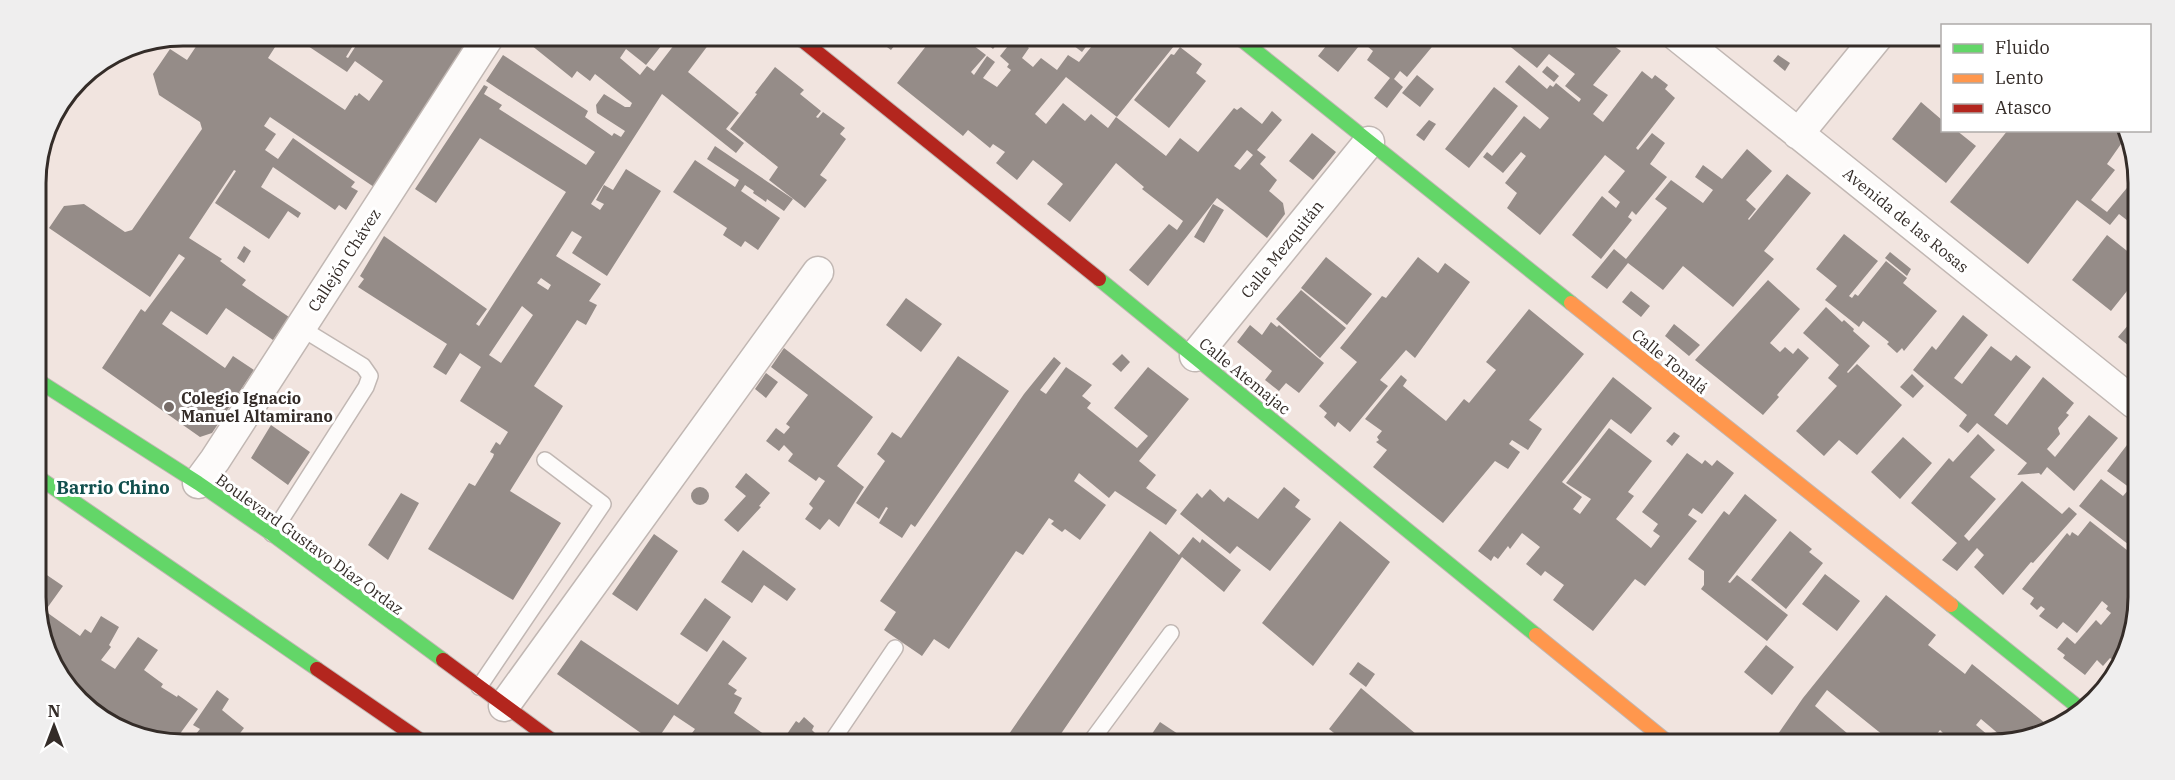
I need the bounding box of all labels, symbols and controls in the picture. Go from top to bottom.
legend [1941,24,2151,132]
text: Fluido [1995,36,2050,59]
text: Lento [1995,66,2043,89]
text: Atasco [1995,96,2051,119]
street label: Avenida de las Rosas [1839,163,1973,277]
street label: Calle Mezquitán [1236,196,1328,302]
street label: Callejón Chávez [303,205,385,315]
street label: Calle Tonalá [1628,324,1712,398]
street label: Calle Atemajac [1195,333,1295,419]
place label: Colegio Ignacio Manuel Altamirano [181,388,333,426]
marker: Colegio Ignacio Manuel Altamirano [162,400,176,414]
street label: Boulevard Gustavo Díaz Ordaz [212,469,408,619]
district label: Barrio Chino [56,476,170,499]
north arrow [24,696,84,756]
text: N [48,701,60,721]

